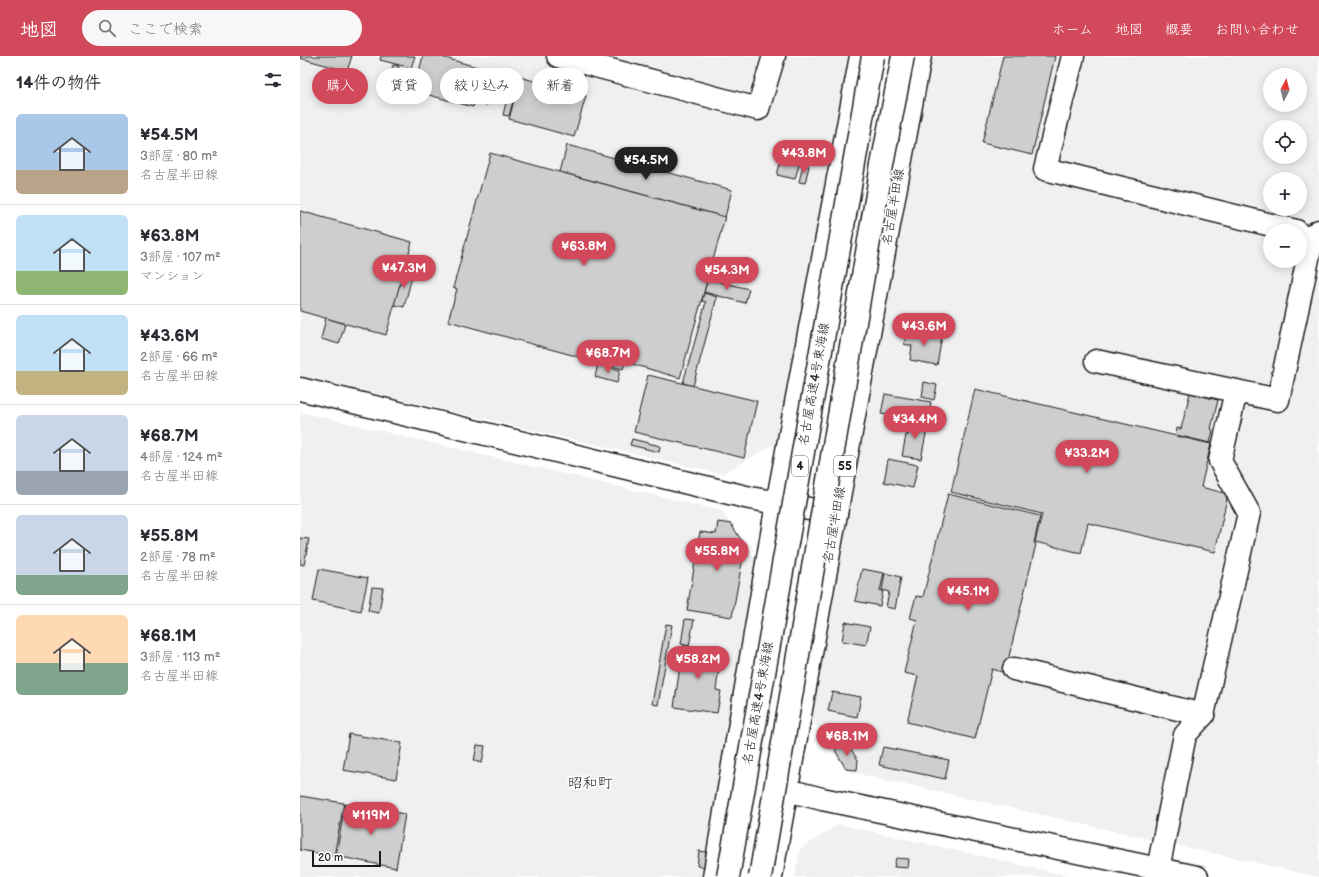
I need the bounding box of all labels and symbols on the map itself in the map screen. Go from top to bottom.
north arrow [1263,68,1307,112]
pin: ¥43.8M [771,140,837,174]
pin: ¥54.5M [613,147,679,181]
street label: 名古屋半田線 [878,166,908,247]
pin: ¥63.8M [551,233,617,267]
pin: ¥47.3M [371,255,437,289]
pin: ¥54.3M [694,257,760,291]
pin: ¥43.6M [891,313,957,347]
street label: 名古屋高速4号東海線 [795,320,833,447]
pin: ¥68.7M [575,340,641,374]
pin: ¥34.4M [882,406,948,440]
pin: ¥33.2M [1054,440,1120,474]
road number: 4 [792,456,808,476]
road number: 55 [834,456,856,476]
street label: 名古屋半田線 [819,484,849,565]
pin: ¥55.8M [684,538,750,572]
pin: ¥45.1M [935,578,1001,612]
street label: 名古屋高速4号東海線 [739,639,777,766]
pin: ¥58.2M [665,646,731,680]
pin: ¥68.1M [814,723,880,757]
district label: 昭和町 [567,774,613,793]
pin: ¥119M [343,802,399,836]
scale bar [312,849,381,868]

